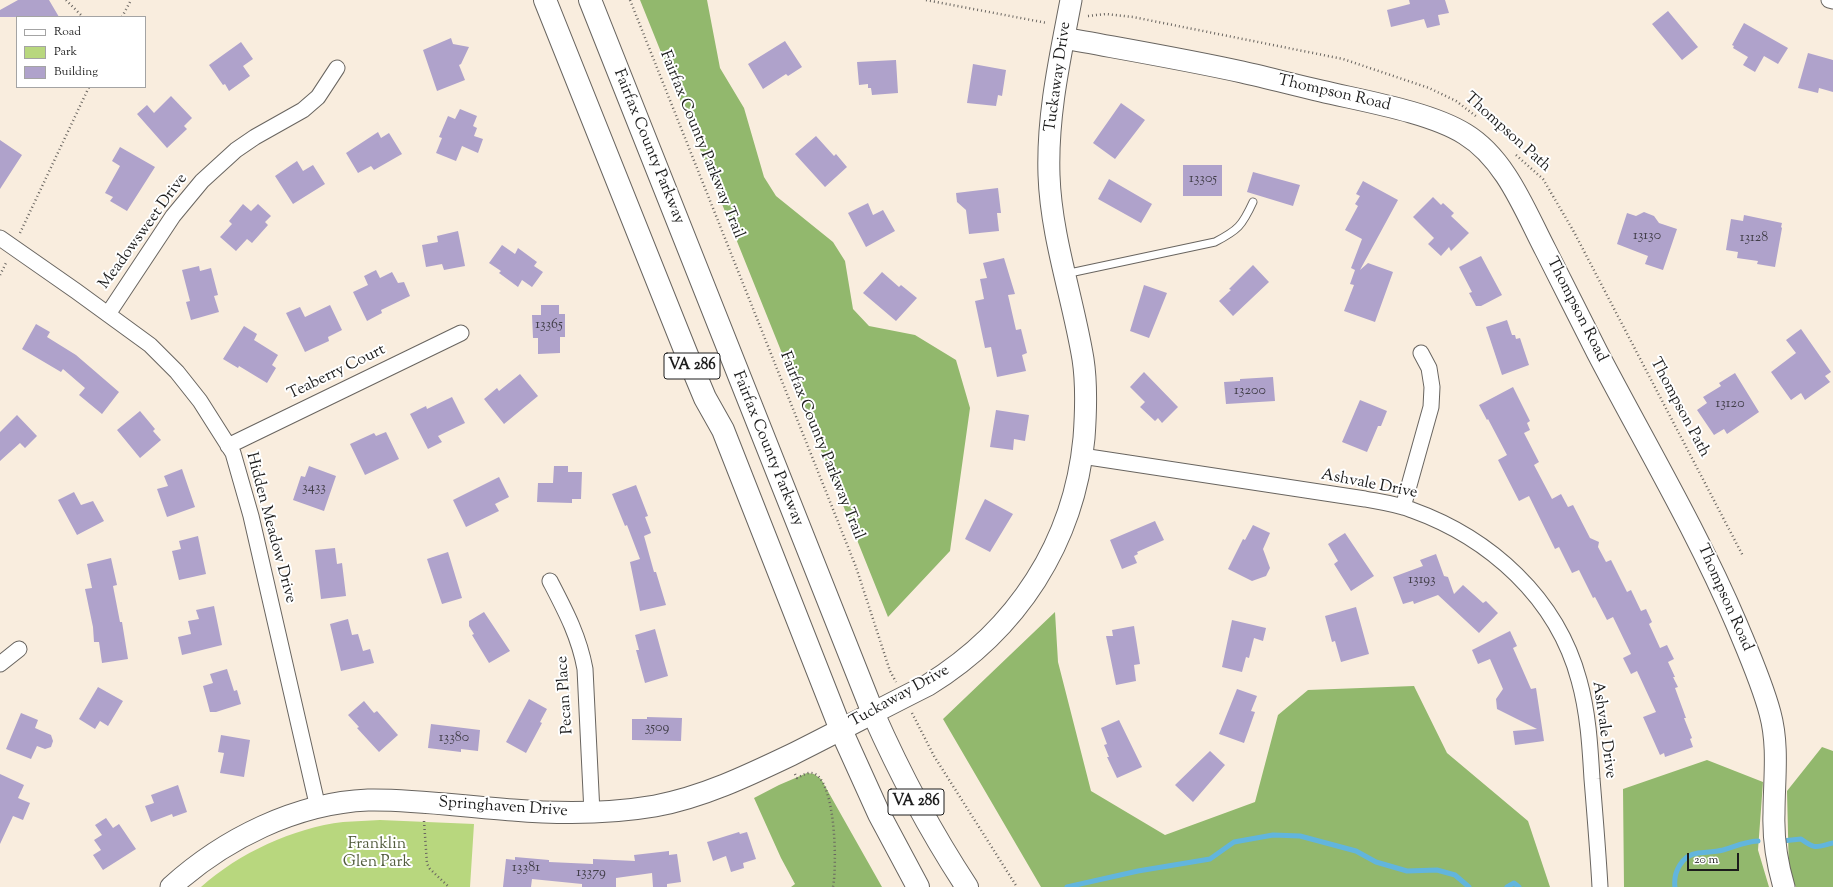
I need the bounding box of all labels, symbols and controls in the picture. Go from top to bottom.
legend [16,16,146,88]
street label: Tuckaway Drive [1042,21,1076,133]
text: Road [54,23,81,41]
text: Park [54,43,77,61]
street label: Fairfax County Parkway Trail [654,48,748,242]
text: Building [54,63,98,81]
street label: Fairfax County Parkway [608,67,688,227]
street label: Thompson Road [1276,72,1392,116]
street label: Thompson Path [1460,89,1554,177]
street label: Meadowsweet Drive [96,170,192,294]
house number: 13305 [1189,172,1217,188]
house number: 13130 [1633,229,1661,245]
house number: 13128 [1740,231,1768,247]
street label: Thompson Road [1541,254,1611,366]
house number: 13365 [535,318,563,334]
street label: Teaberry Court [285,341,389,405]
street label: Fairfax County Parkway Trail [774,349,868,543]
road number: VA 286 [664,353,720,379]
street label: Thompson Path [1645,355,1713,461]
street label: Fairfax County Parkway [727,369,807,529]
house number: 13200 [1234,384,1266,400]
house number: 13120 [1715,397,1745,413]
street label: Hidden Meadow Drive [241,451,299,605]
street label: Ashvale Drive [1319,466,1419,504]
house number: 3433 [302,481,326,497]
street label: Thompson Road [1692,542,1756,654]
house number: 13193 [1408,573,1436,589]
street label: Pecan Place [554,655,578,735]
street label: Tuckaway Drive [847,662,953,732]
street label: Ashvale Drive [1587,680,1619,780]
house number: 3509 [645,721,669,737]
house number: 13380 [439,731,469,747]
road number: VA 286 [888,789,944,815]
street label: Springhaven Drive [438,794,568,822]
park label: Franklin Glen Park [343,835,411,873]
scale bar [1689,845,1741,871]
text: 20 m [1694,851,1718,869]
house number: 13381 [512,861,540,877]
house number: 13379 [576,866,606,882]

